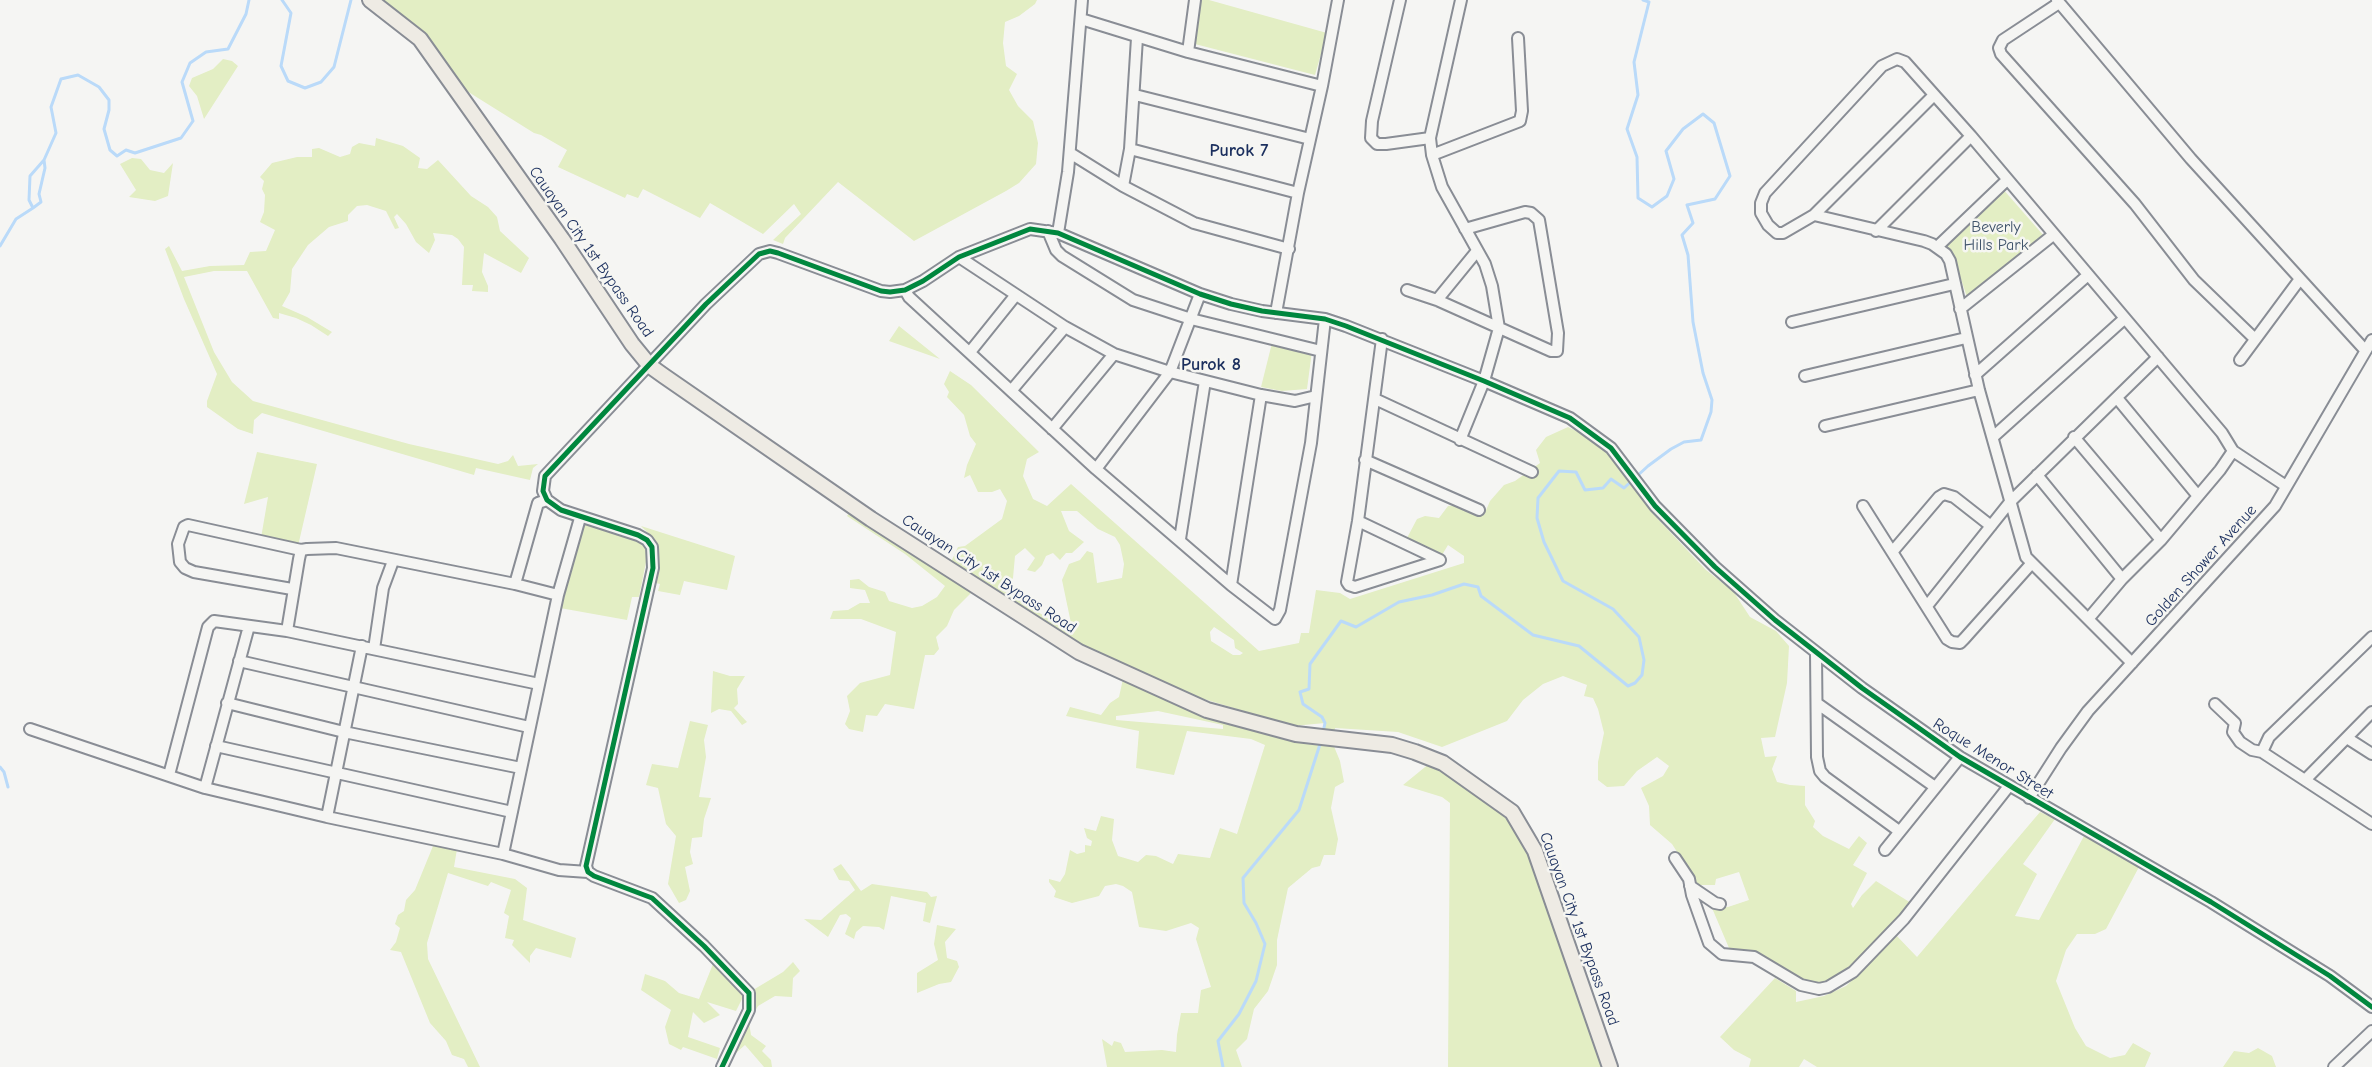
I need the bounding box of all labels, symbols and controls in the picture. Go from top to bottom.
district label: Purok 7 [1210,140,1268,162]
street label: Cauayan City 1st Bypass Road [525,163,657,341]
park label: Beverly Hills Park [1964,217,2028,255]
district label: Purok 8 [1181,354,1241,376]
street label: Golden Shower Avenue [2141,501,2261,631]
street label: Cauayan City 1st Bypass Road [898,510,1080,638]
street label: Roque Menor Street [1929,714,2057,804]
street label: Cauayan City 1st Bypass Road [1535,830,1623,1028]

